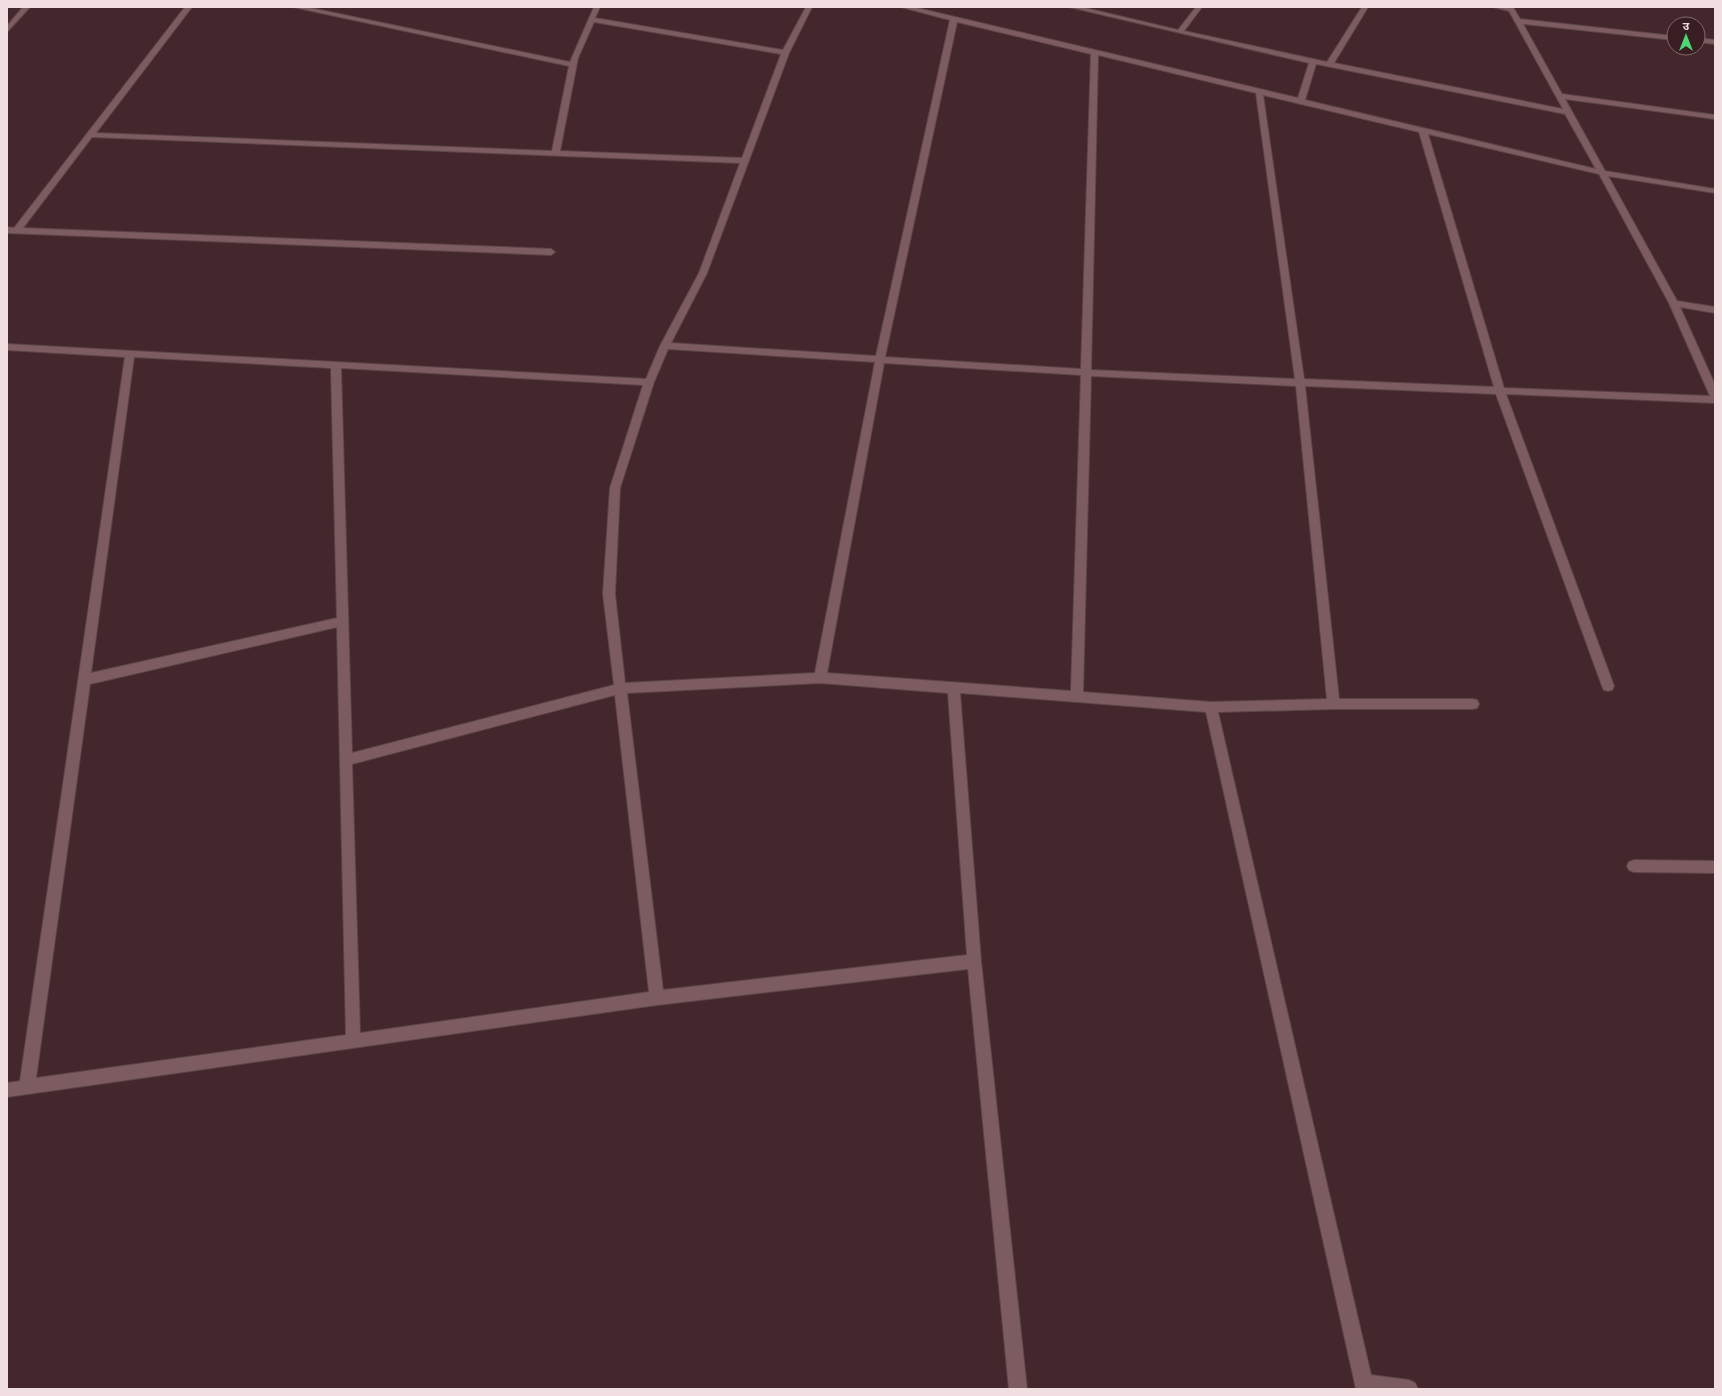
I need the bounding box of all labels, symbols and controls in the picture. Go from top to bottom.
north arrow [1666,16,1706,56]
text: उ [1683,20,1690,33]

